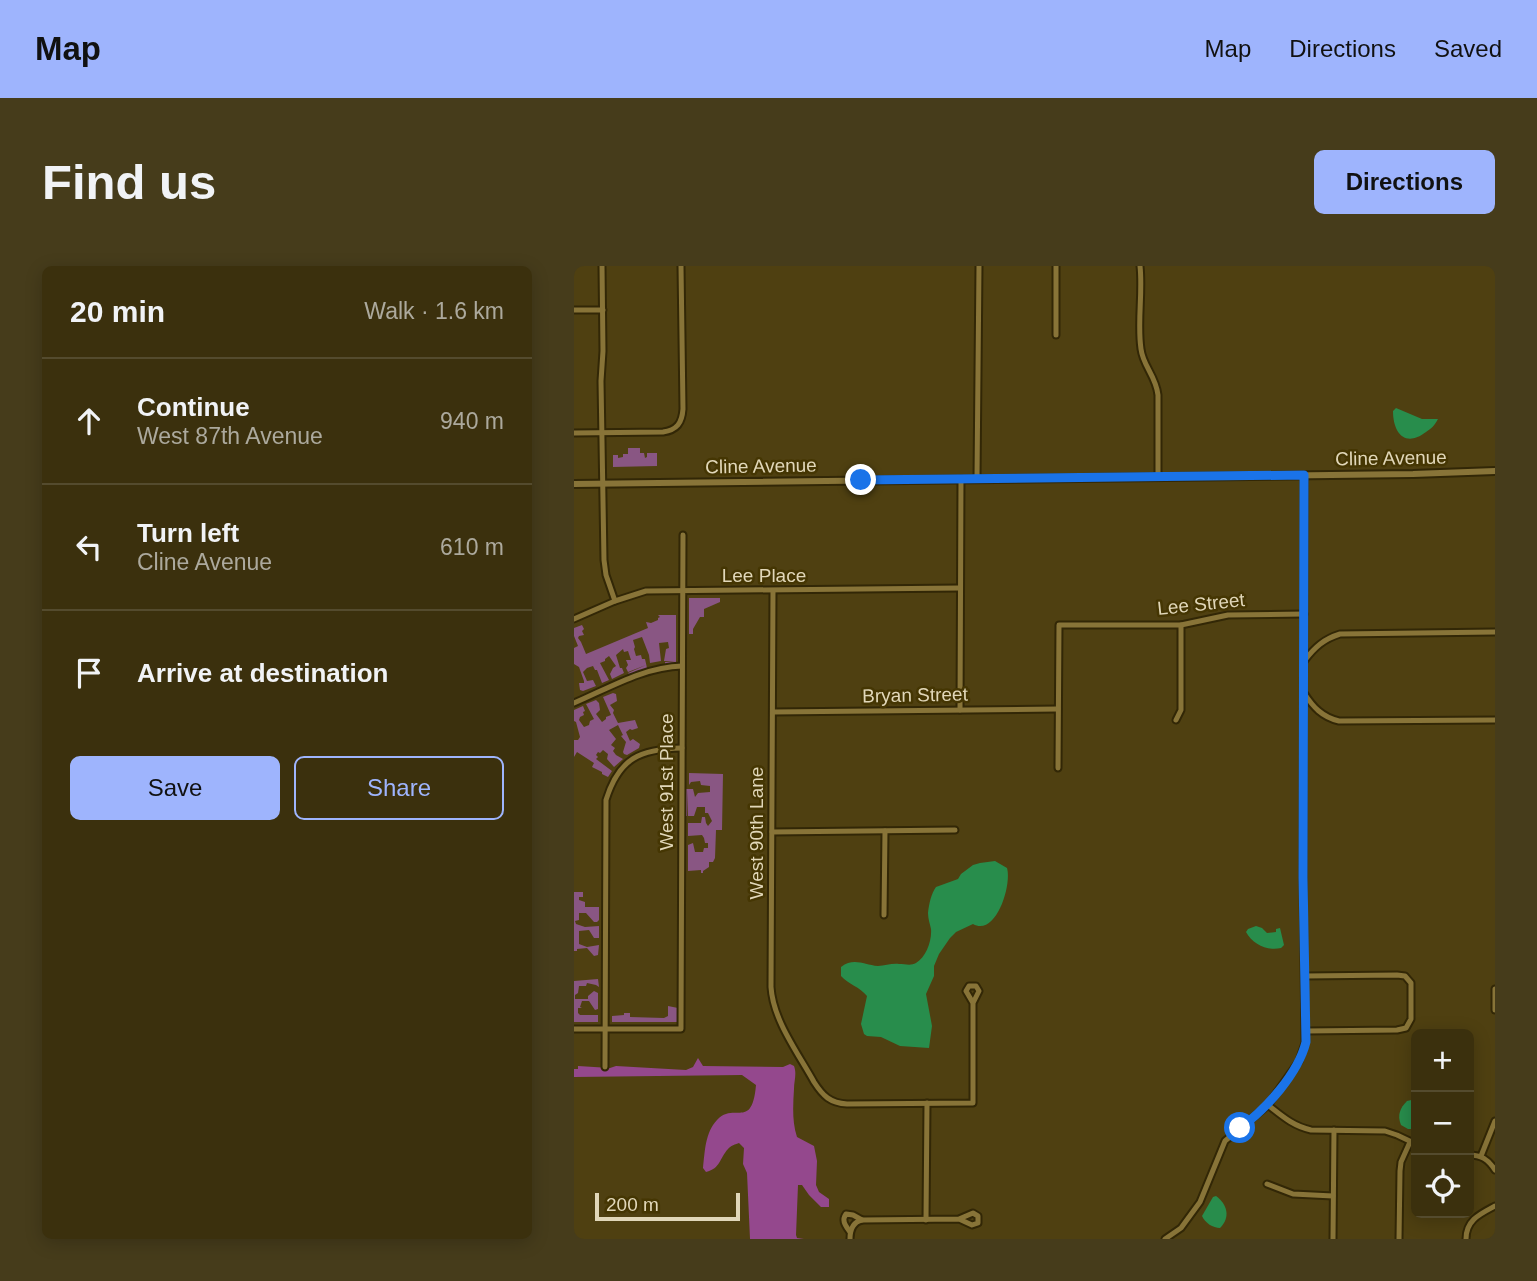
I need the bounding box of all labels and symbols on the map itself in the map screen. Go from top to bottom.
street label: Cline Avenue [1335,447,1447,469]
street label: Cline Avenue [705,455,817,477]
route end [845,464,876,495]
street label: Lee Place [722,565,806,586]
street label: Lee Street [1156,589,1246,619]
street label: Bryan Street [862,684,969,706]
street label: West 91st Place [656,714,677,850]
street label: West 90th Lane [746,767,767,899]
route start [1224,1112,1255,1143]
scale bar [595,1190,740,1222]

